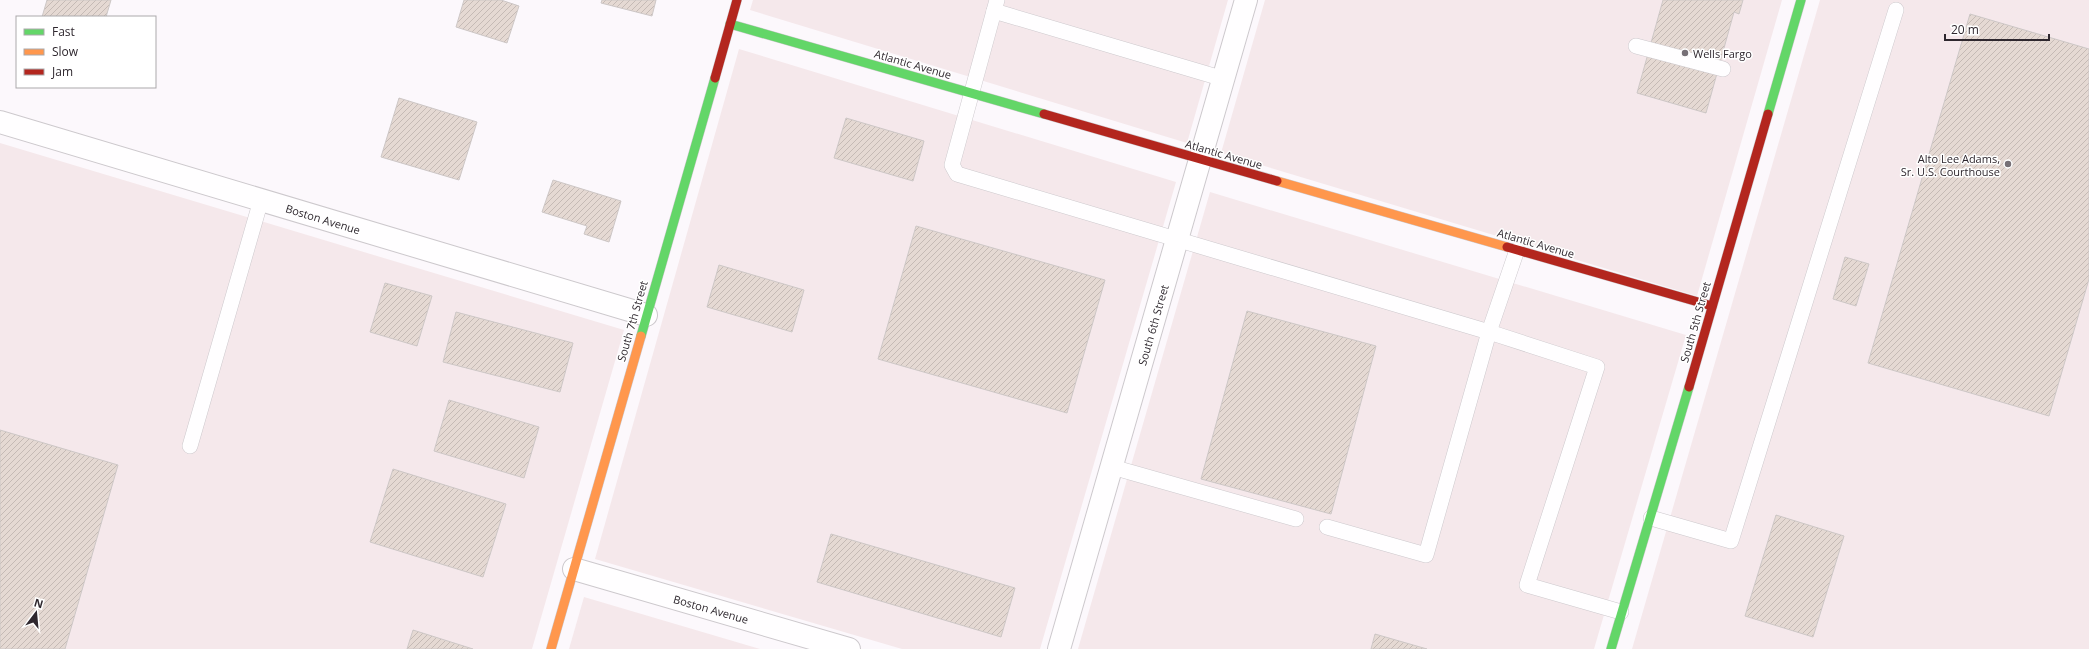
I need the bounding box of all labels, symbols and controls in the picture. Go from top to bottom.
legend [16,16,156,88]
scale bar [1945,16,2049,42]
text: 20 m [1951,21,1979,38]
text: Fast [52,23,75,40]
text: Slow [52,43,79,60]
street label: Atlantic Avenue [873,46,953,82]
place label: Wells Fargo [1693,46,1752,61]
marker: Wells Fargo [1680,48,1690,58]
text: Jam [51,63,73,80]
street label: Atlantic Avenue [1184,136,1264,172]
place label: Alto Lee Adams, Sr. U.S. Courthouse [1901,151,2000,179]
marker: Alto Lee Adams, Sr. U.S. Courthouse [2003,159,2013,169]
street label: Boston Avenue [284,201,362,237]
street label: Atlantic Avenue [1496,225,1576,261]
street label: South 7th Street [613,279,651,363]
street label: South 5th Street [1676,280,1714,364]
street label: South 6th Street [1134,283,1172,367]
street label: Boston Avenue [672,591,750,627]
north arrow [16,593,56,633]
text: N [33,594,45,611]

